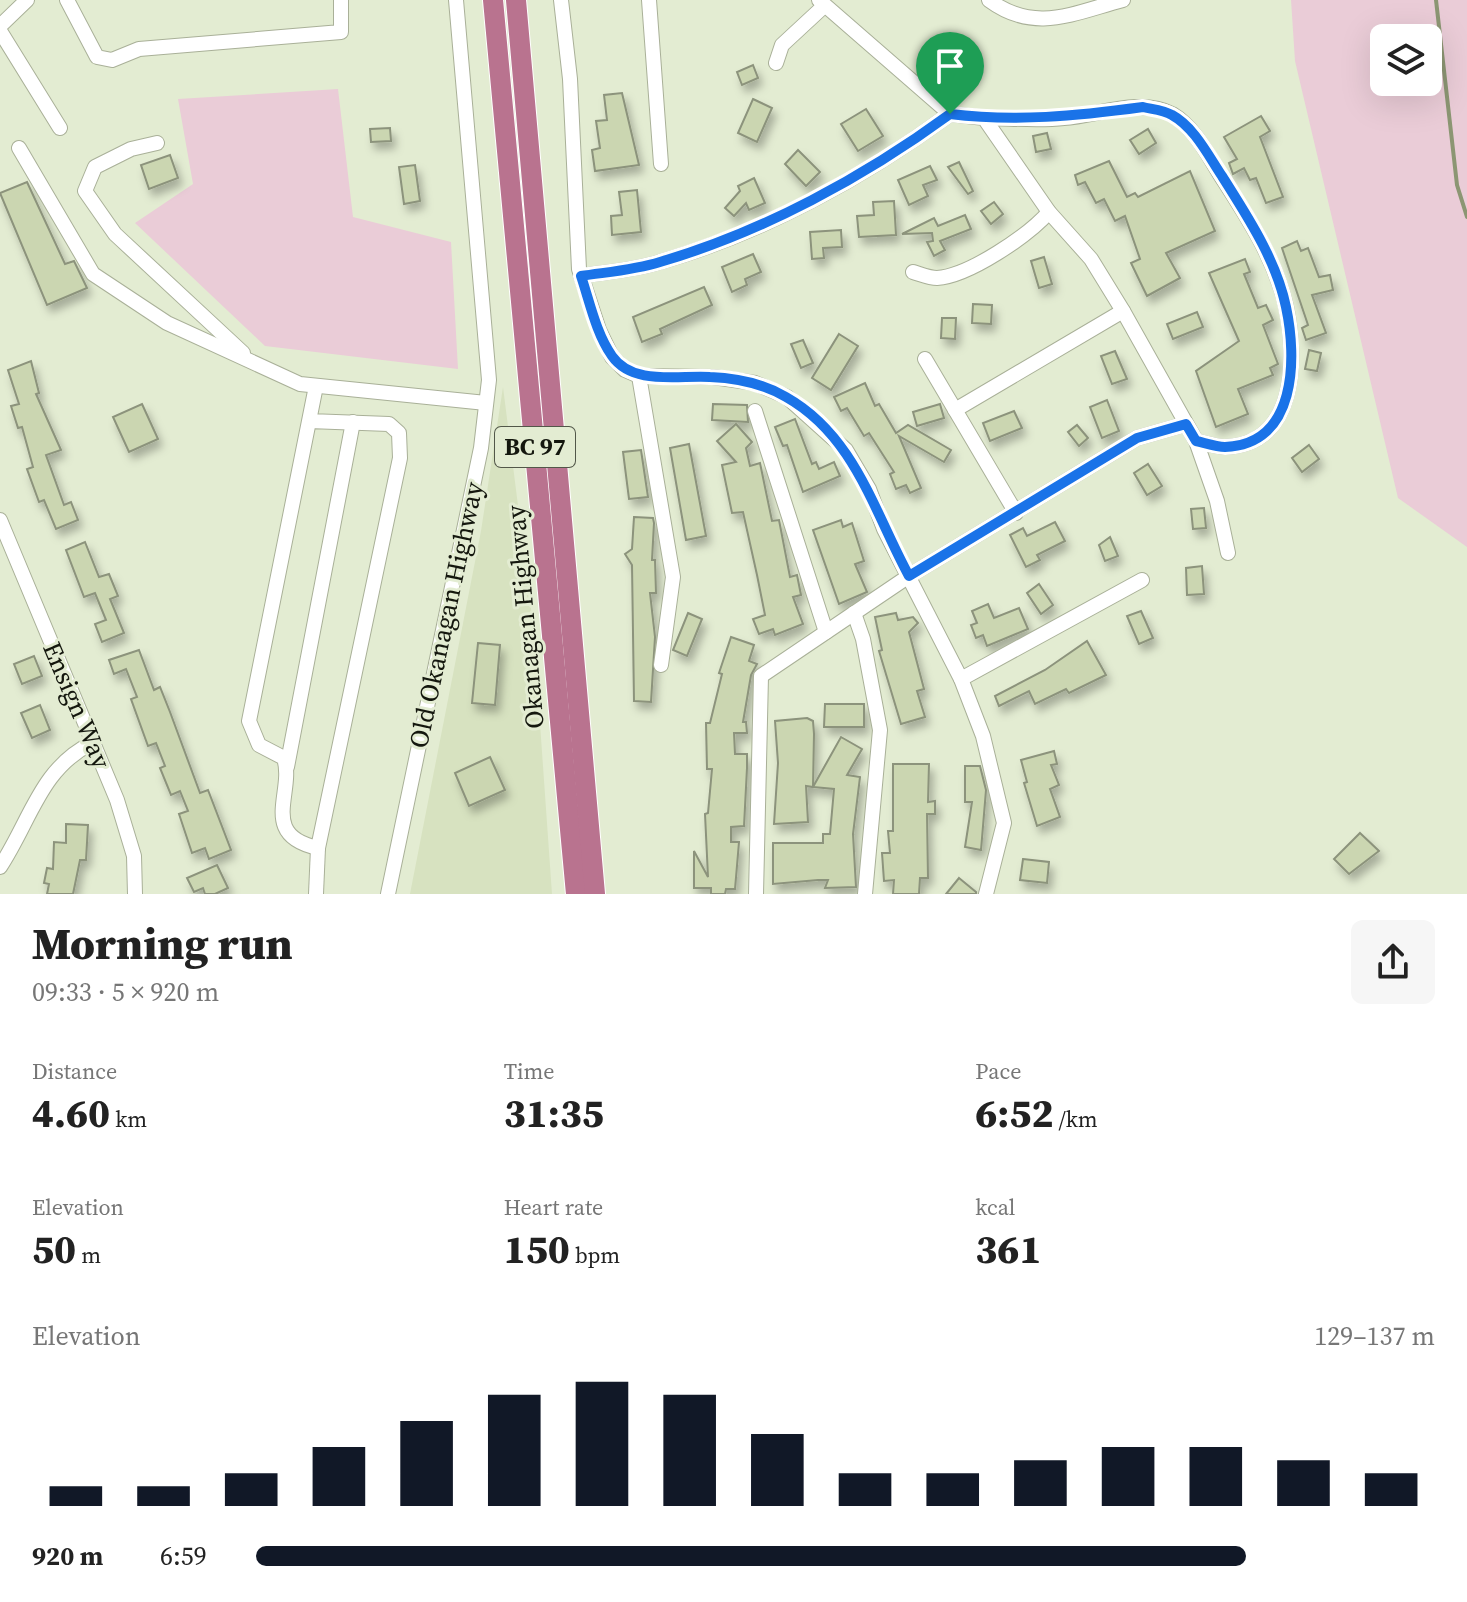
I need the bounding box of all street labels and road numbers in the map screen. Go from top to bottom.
road number: BC 97 [495,427,575,467]
street label: Old Okanagan Highway [400,478,492,751]
street label: Okanagan Highway [497,503,553,730]
street label: Ensign Way [34,636,120,775]

